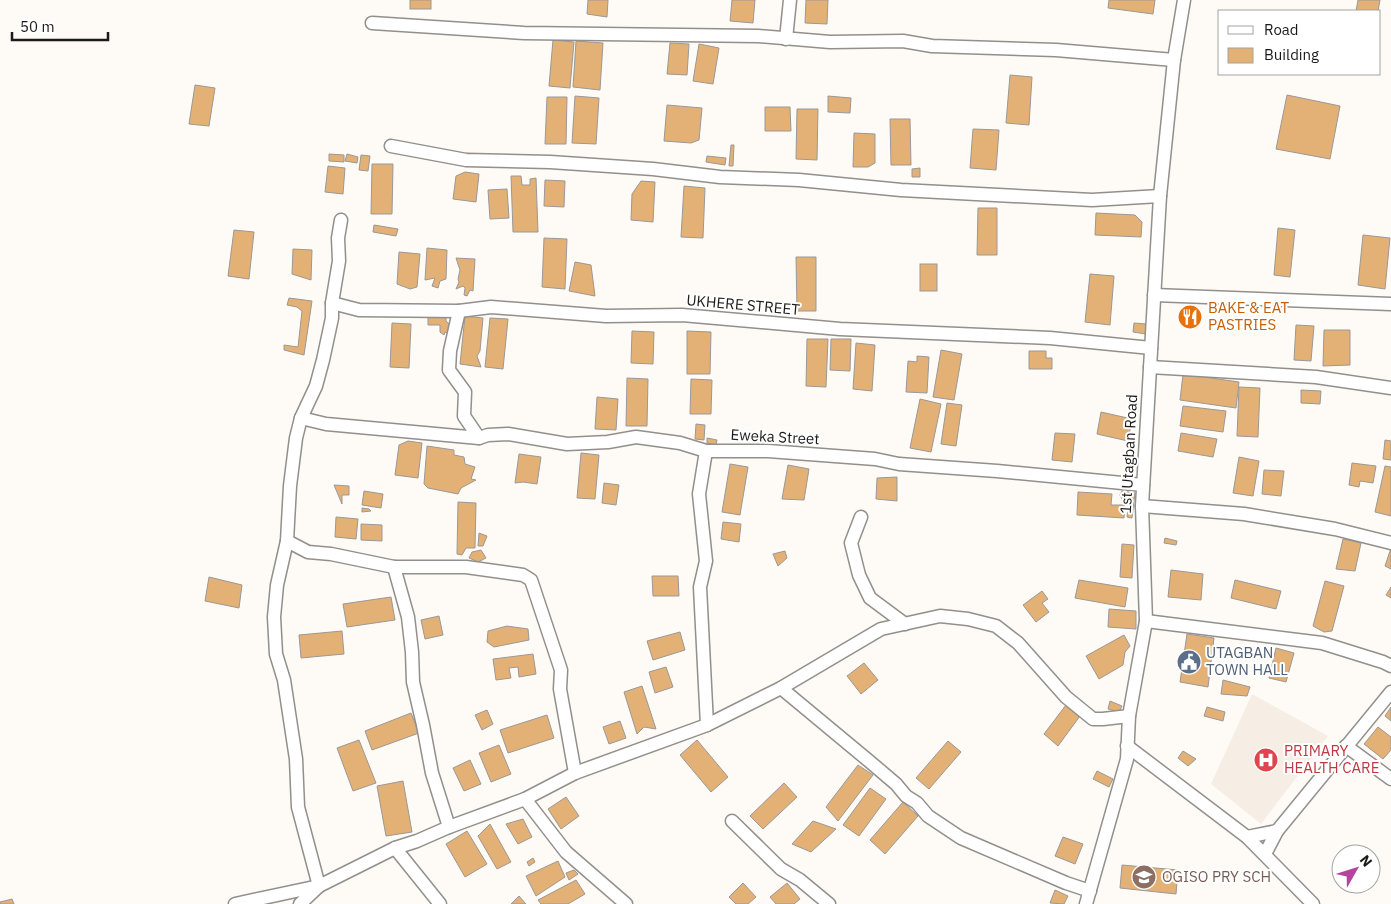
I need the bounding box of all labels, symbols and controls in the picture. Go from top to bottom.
scale bar [12,10,109,42]
legend [1218,10,1381,75]
text: 50 m [20,17,55,36]
text: Road [1264,20,1299,39]
text: Building [1264,45,1319,64]
street label: UKHERE STREET [686,290,801,319]
place label: BAKE & EAT PASTRIES [1208,298,1289,334]
restaurant icon: BAKE & EAT PASTRIES [1177,304,1203,330]
street label: 1st Utagban Road [1116,394,1141,514]
street label: Eweka Street [730,425,820,448]
place label: UTAGBAN TOWN HALL [1206,643,1288,679]
public building icon: UTAGBAN TOWN HALL [1176,649,1202,675]
place label: PRIMARY HEALTH CARE [1284,741,1379,777]
hospital icon: PRIMARY HEALTH CARE [1253,747,1279,773]
north arrow [1331,844,1381,894]
text: N [1356,851,1376,870]
school or university icon: OGISO PRY SCH [1131,864,1157,890]
place label: OGISO PRY SCH [1162,867,1271,886]

